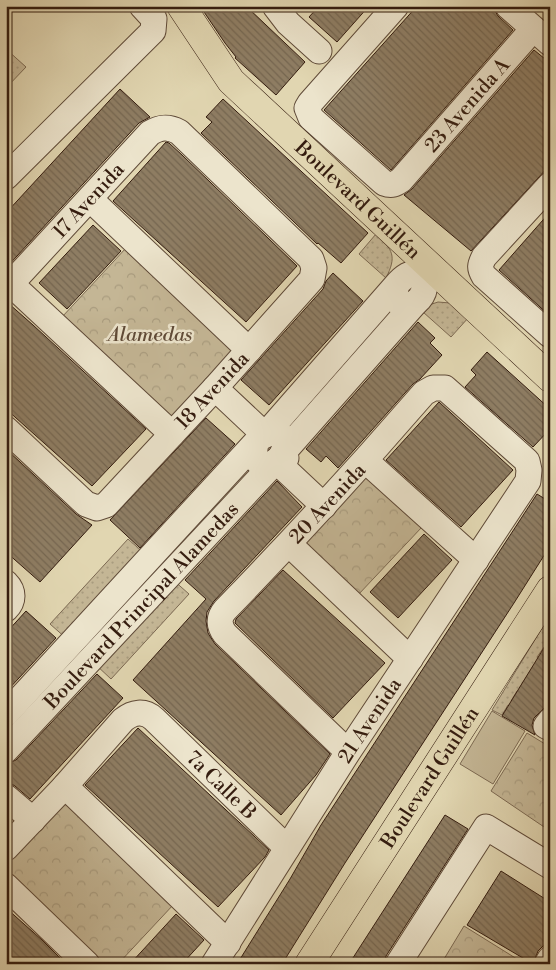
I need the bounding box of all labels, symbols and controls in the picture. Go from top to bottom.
street label: 23 Avenida A [420,53,517,158]
street label: Boulevard Guillén [288,135,426,265]
street label: 17 Avenida [48,157,131,244]
park label: Alamedas [106,323,193,348]
street label: 18 Avenida [171,346,256,435]
street label: 20 Avenida [284,458,372,550]
street label: Boulevard Principal Alamedas [39,498,245,716]
street label: 21 Avenida [333,673,408,768]
street label: Boulevard Guillén [375,703,485,854]
street label: 7a Calle B [180,746,261,825]

